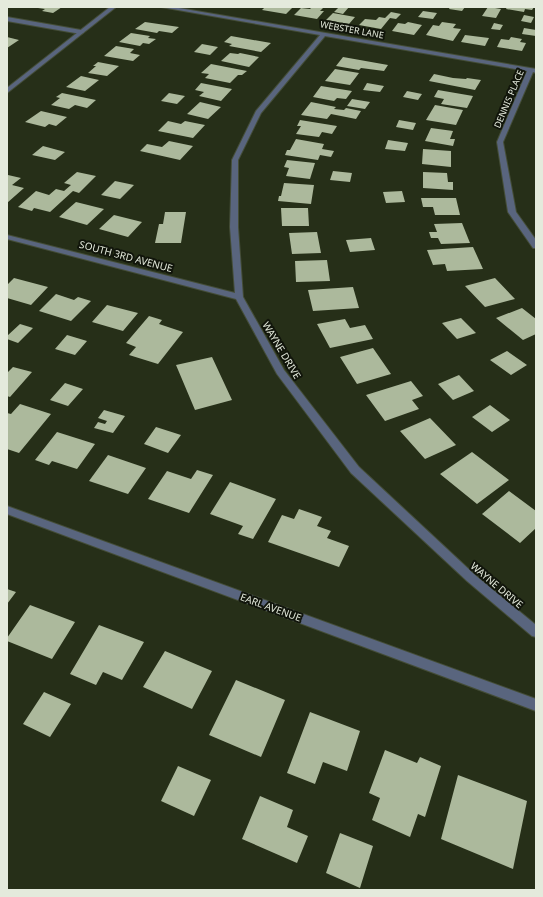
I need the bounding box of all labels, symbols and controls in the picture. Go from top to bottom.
street label: WEBSTER LANE [319,18,385,42]
street label: DENNIS PLACE [490,68,527,130]
street label: SOUTH 3RD AVENUE [78,237,174,275]
street label: WAYNE DRIVE [259,319,305,381]
street label: WAYNE DRIVE [468,559,526,611]
street label: EARL AVENUE [239,589,303,625]

